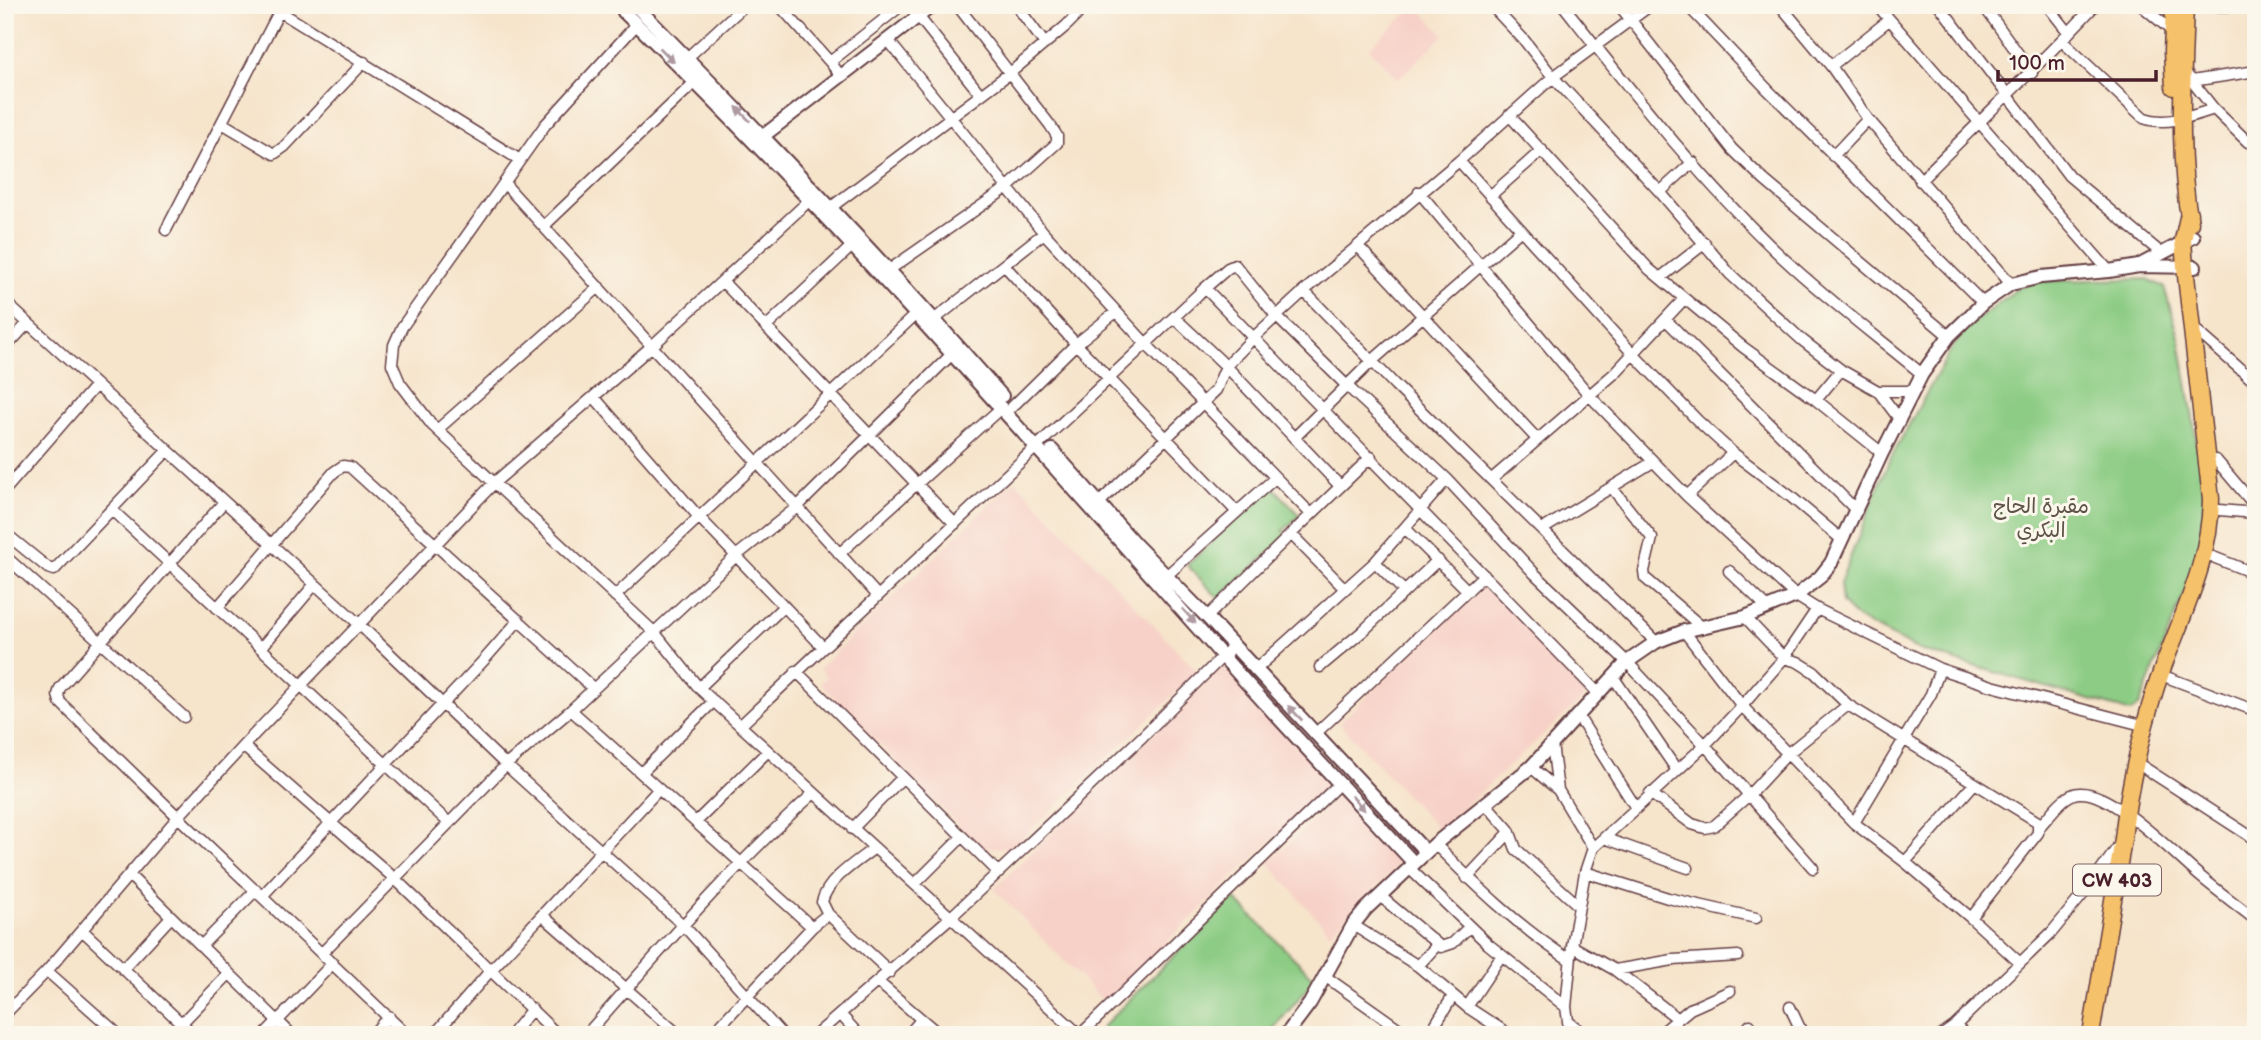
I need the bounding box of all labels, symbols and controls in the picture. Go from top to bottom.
scale bar [1998,38,2156,82]
one-way arrow [659,46,676,63]
text: 100 m [2009,51,2065,76]
one-way arrow [734,105,751,122]
park label: مقبرة الحاج البكري [1993,494,2089,545]
one-way arrow [1180,608,1196,625]
one-way arrow [1288,705,1304,722]
one-way arrow [1350,794,1366,811]
road number: CW 403 [2073,864,2161,895]

